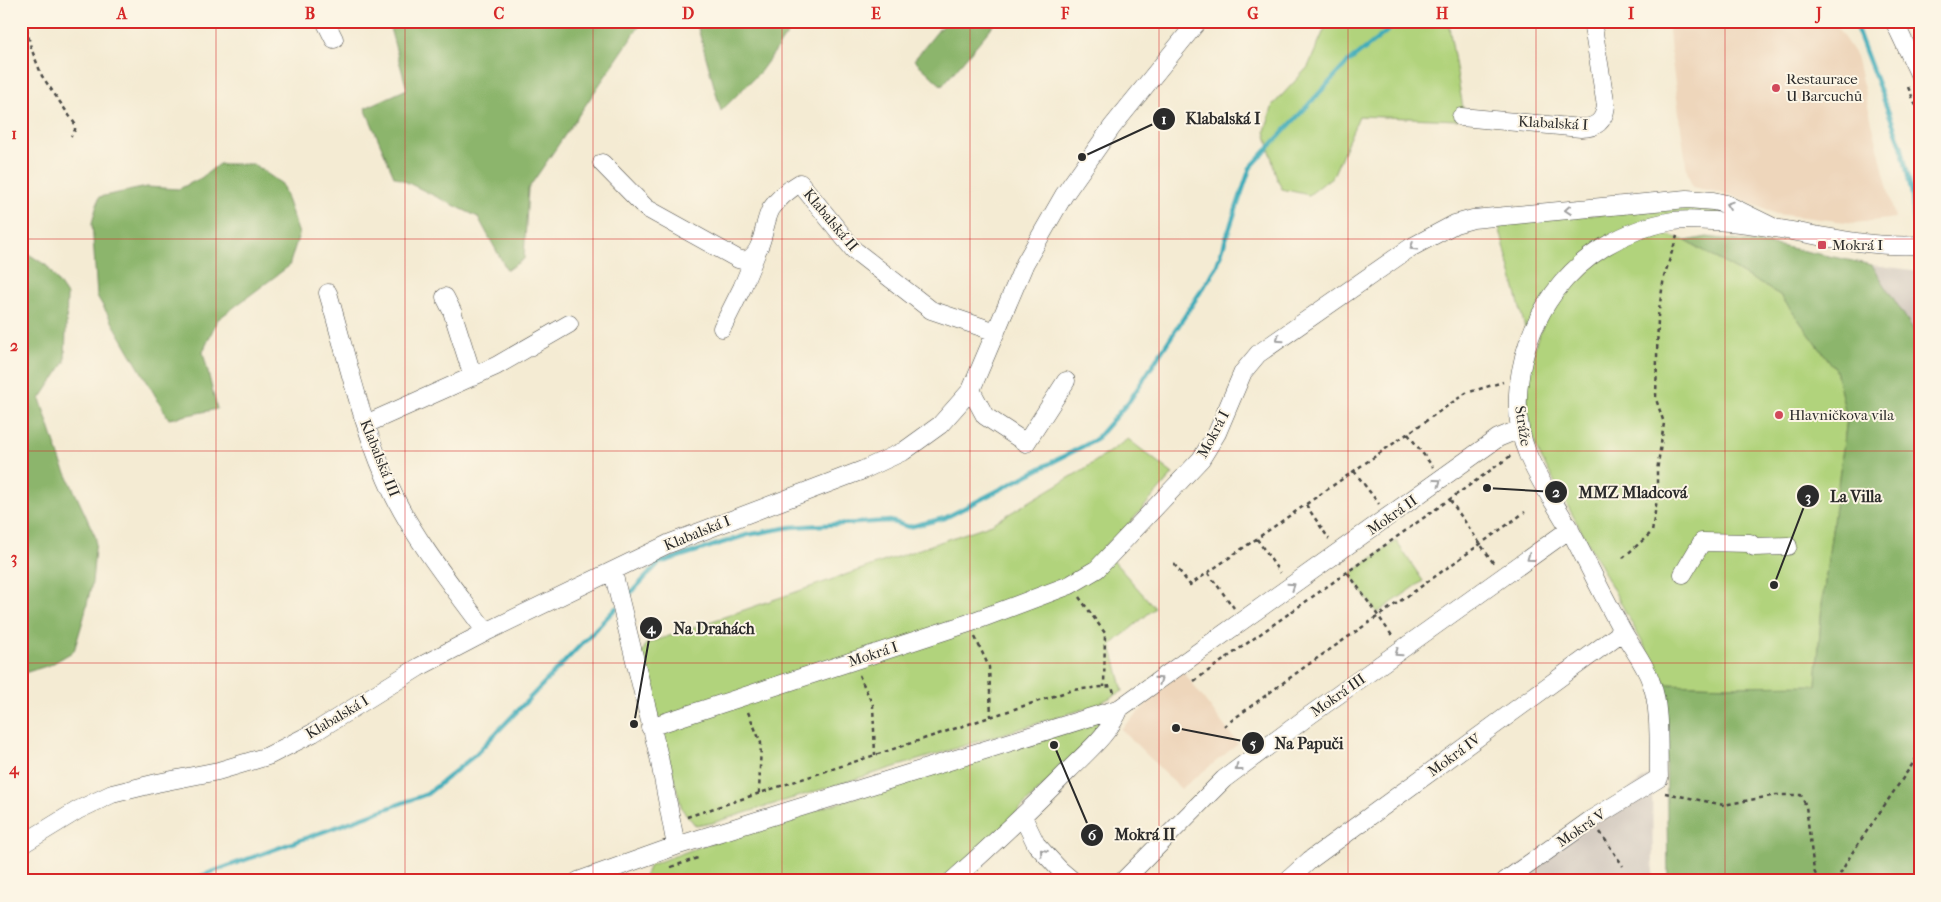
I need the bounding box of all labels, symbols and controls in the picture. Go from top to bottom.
text: A [116,4,128,23]
text: B [305,4,315,23]
text: C [494,4,505,23]
text: D [682,4,694,23]
text: E [871,4,881,23]
text: F [1060,4,1070,23]
text: G [1247,4,1259,23]
text: H [1436,4,1449,23]
text: I [1628,4,1635,23]
text: J [1814,4,1822,24]
place label: Restaurace U Barcuchů [1786,70,1863,105]
marker: Restaurace U Barcuchů [1770,82,1782,94]
callout: Klabalská I [1151,103,1271,134]
text: Klabalská I [1186,109,1261,128]
text: 1 [1161,110,1167,128]
street label: Klabalská I [1517,112,1589,134]
text: 1 [11,124,17,143]
street label: Klabalská II [800,185,862,255]
one-way arrow [1726,201,1734,211]
one-way arrow [1564,204,1572,215]
place label: Mokrá I [1832,236,1883,254]
marker: Mokrá I [1816,239,1828,251]
one-way arrow [1409,240,1418,250]
one-way arrow [1275,333,1285,342]
text: 2 [10,336,18,355]
street label: Stráže [1511,405,1535,448]
place label: Hlavničkova vila [1789,406,1895,424]
street label: Mokrá I [1193,407,1233,461]
marker: Hlavničkova vila [1773,409,1785,421]
street label: Klabalská III [356,417,404,499]
callout: MMZ Mladcová [1543,477,1697,508]
one-way arrow [1433,479,1442,488]
callout: La Villa [1795,481,1892,512]
text: 2 [1552,483,1560,501]
text: MMZ Mladcová [1578,483,1688,502]
text: La Villa [1830,487,1883,506]
text: 3 [1805,488,1811,506]
street label: Mokrá II [1363,491,1421,539]
street label: Klabalská I [661,511,733,554]
text: 3 [11,548,17,568]
one-way arrow [1526,552,1536,561]
one-way arrow [1286,583,1296,592]
callout: Na Drahách [639,613,765,644]
text: 4 [646,619,657,637]
text: Na Drahách [673,619,756,638]
street label: Mokrá I [846,637,900,670]
one-way arrow [1395,647,1404,656]
street label: Mokrá III [1307,669,1369,720]
one-way arrow [1153,677,1163,686]
street label: Klabalská I [302,691,372,743]
callout: Na Papuči [1240,728,1354,759]
street label: Mokrá IV [1424,729,1485,780]
text: 5 [1250,734,1257,752]
text: Na Papuči [1275,734,1344,754]
text: 4 [8,759,20,779]
one-way arrow [1235,763,1244,771]
street label: Mokrá V [1553,804,1610,851]
callout: Mokrá II [1079,819,1185,850]
text: Mokrá II [1114,825,1176,844]
text: 6 [1088,826,1097,844]
one-way arrow [1040,849,1049,858]

